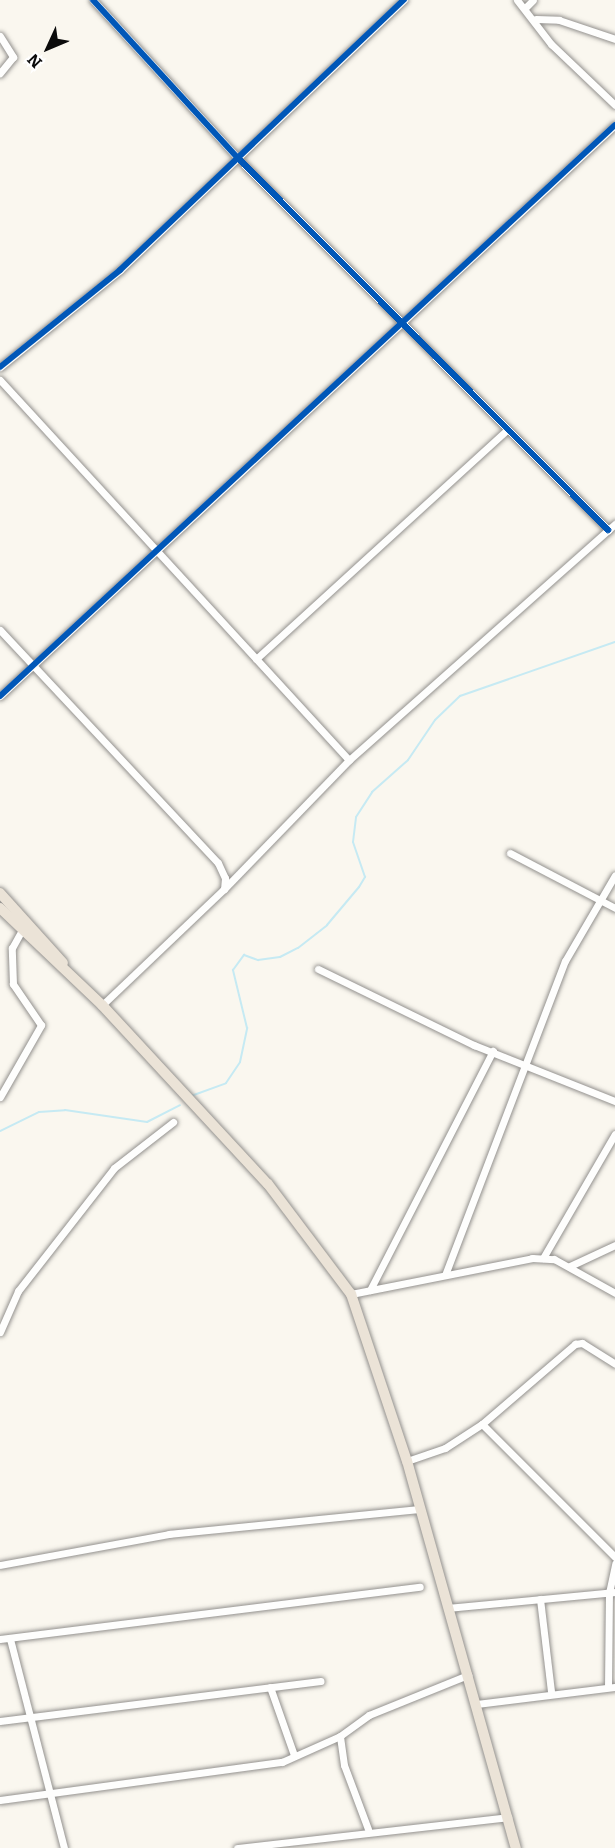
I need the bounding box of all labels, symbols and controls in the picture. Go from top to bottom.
north arrow [18,18,78,78]
text: N [24,50,46,72]

